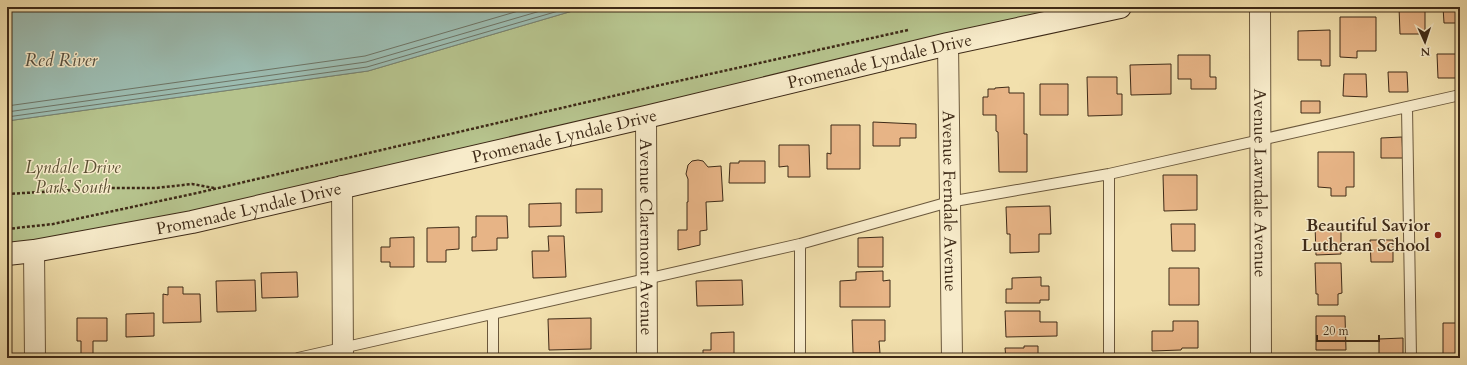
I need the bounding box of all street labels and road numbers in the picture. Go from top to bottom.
street label: Promenade Lyndale Drive [785,28,974,94]
street label: Avenue Lawndale Avenue [1249,88,1272,278]
street label: Promenade Lyndale Drive [470,103,659,168]
street label: Avenue Ferndale Avenue [937,110,963,292]
street label: Avenue Claremont Avenue [635,139,658,335]
street label: Promenade Lyndale Drive [154,176,343,240]

